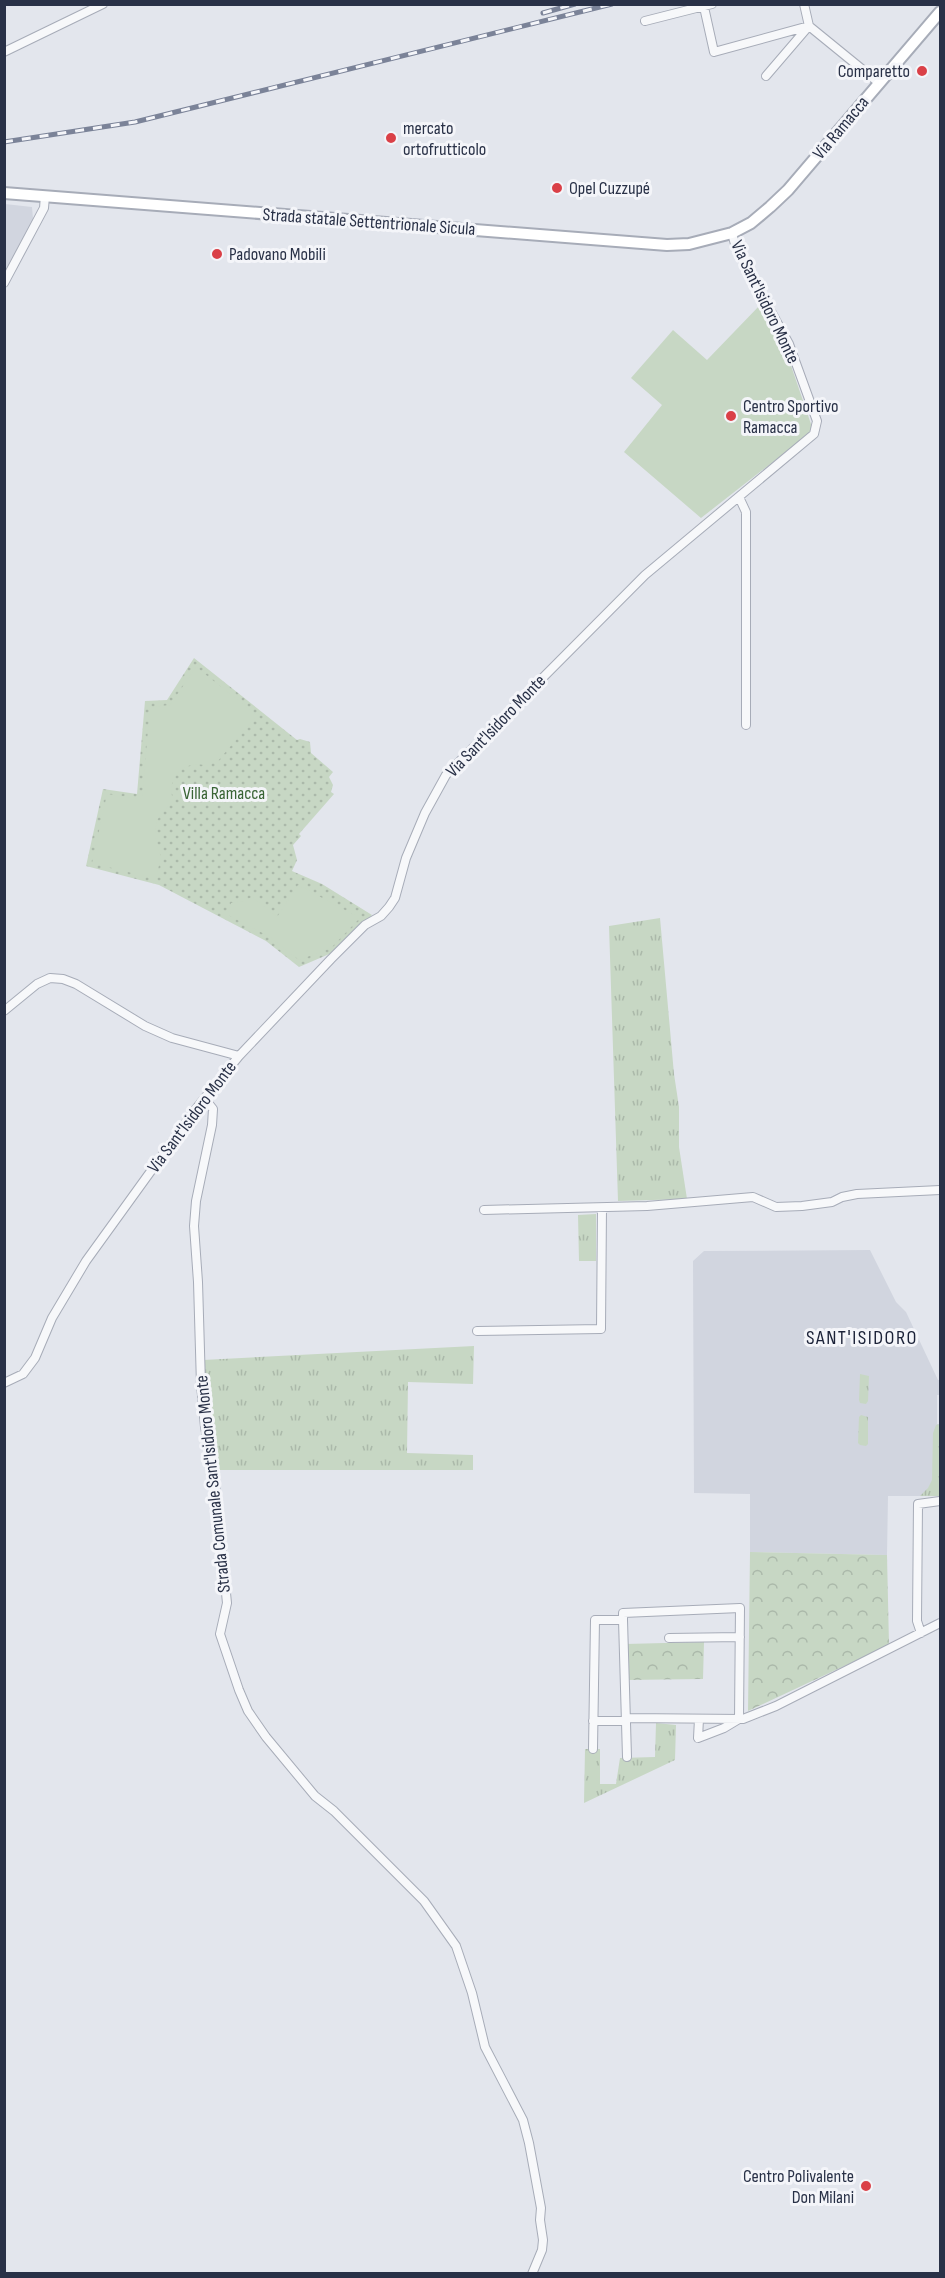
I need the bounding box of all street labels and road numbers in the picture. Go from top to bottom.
street label: Via Ramacca [809,92,873,164]
street label: Strada statale Settentrionale Sicula [262,204,476,240]
street label: Via Sant'Isidoro Monte [726,237,804,367]
street label: Via Sant'Isidoro Monte [442,670,550,782]
street label: Via Sant'Isidoro Monte [143,1057,241,1177]
street label: Strada Comunale Sant'Isidoro Monte [191,1374,235,1594]

